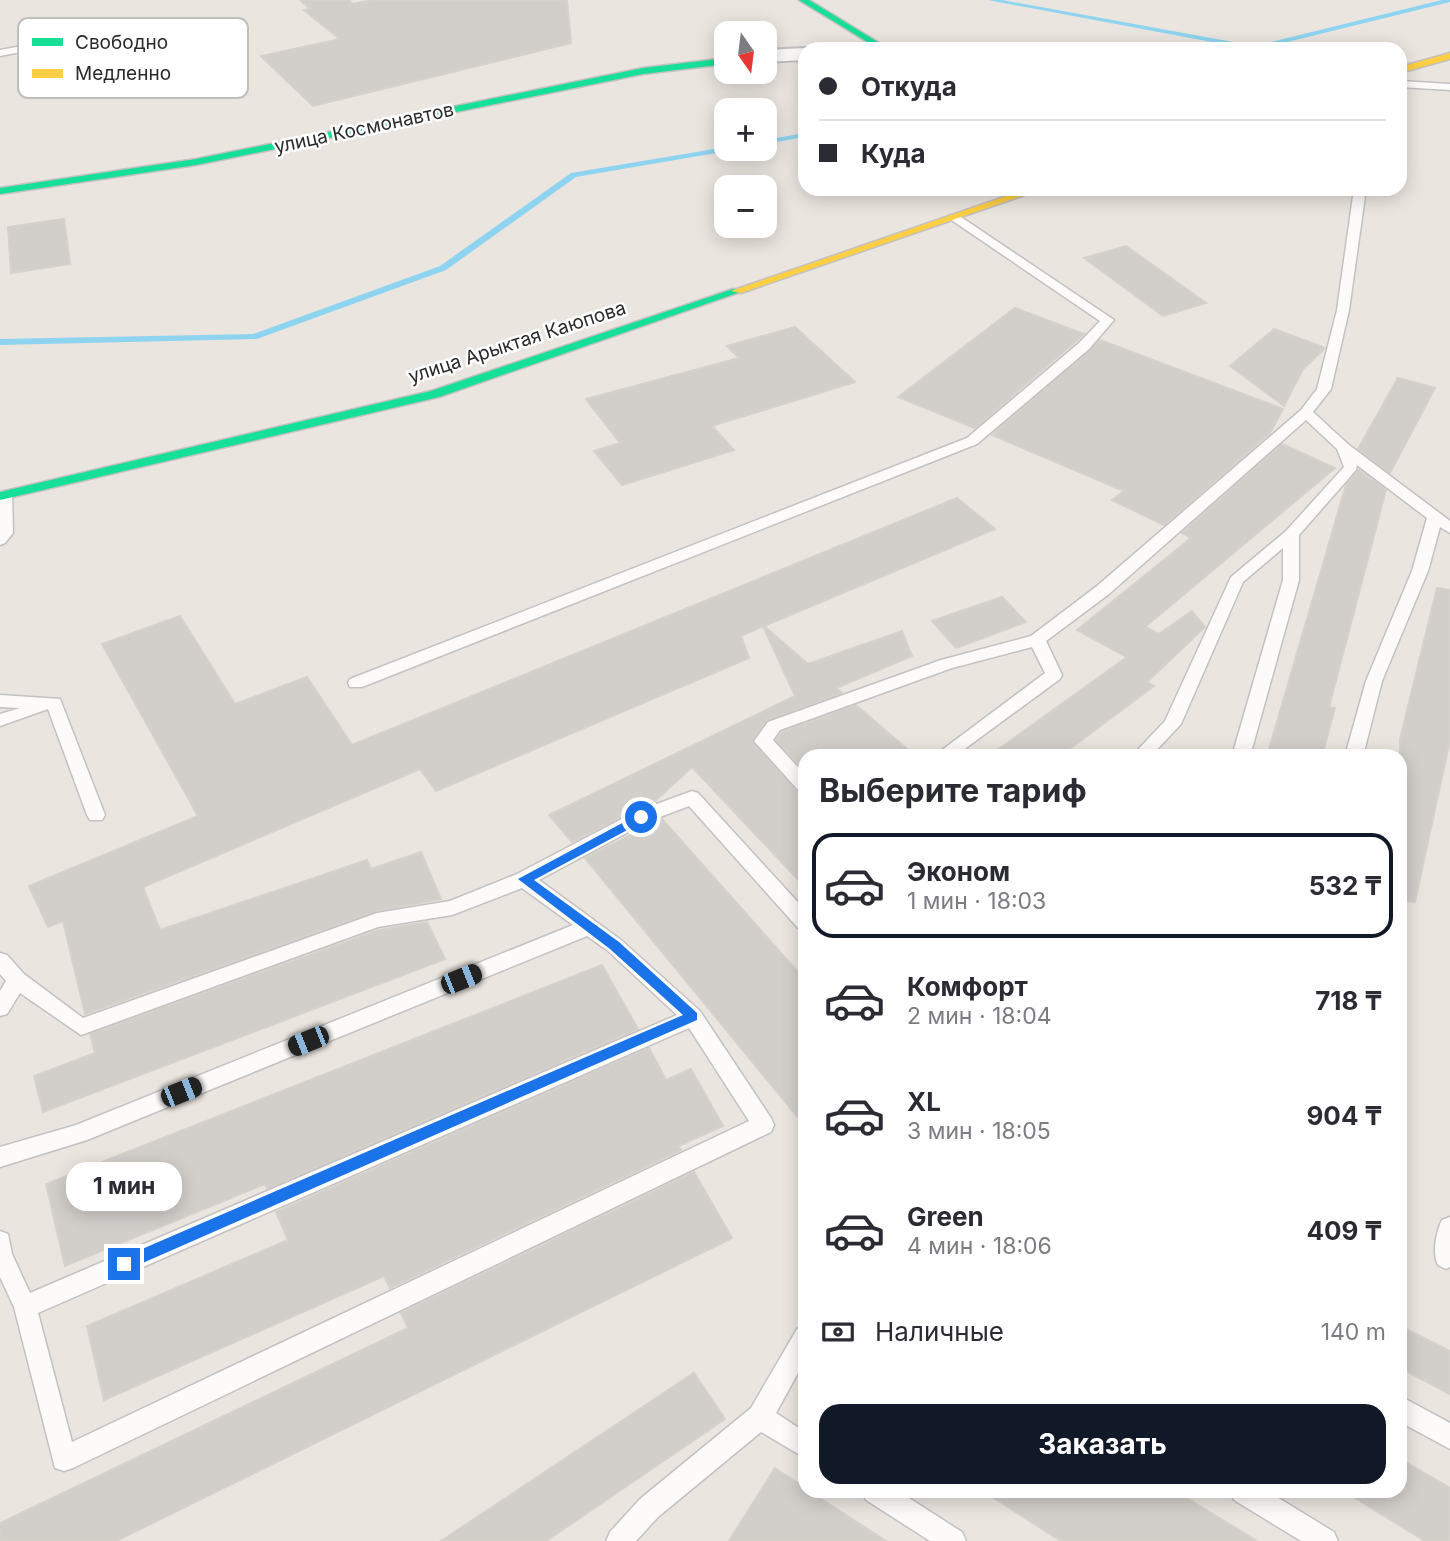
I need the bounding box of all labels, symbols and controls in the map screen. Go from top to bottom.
legend [18,18,248,98]
north arrow [714,21,777,84]
map controls [714,21,777,238]
text: Свободно [75,31,168,54]
text: Медленно [75,62,171,85]
text: Откуда [861,71,957,102]
street label: улица Космонавтов [272,98,456,158]
button: + [714,98,777,161]
text: Куда [861,138,926,169]
button: − [714,175,777,238]
street label: улица Арыктая Каюпова [405,296,629,388]
text: Выберите тариф [819,771,1087,810]
route start [625,801,657,833]
icon: car [823,854,886,917]
text: Эконом [907,856,1010,887]
text: 532 ₸ [1309,870,1382,901]
text: 1 мин · 18:03 [907,887,1046,915]
car [438,961,485,997]
icon: car [823,969,886,1032]
text: Комфорт [907,971,1028,1002]
text: 718 ₸ [1315,985,1382,1016]
text: 2 мин · 18:04 [907,1002,1052,1030]
car [285,1023,332,1059]
car [158,1074,205,1110]
icon: car [823,1084,886,1147]
text: XL [907,1086,941,1117]
text: 904 ₸ [1306,1100,1382,1131]
text: 3 мин · 18:05 [907,1117,1051,1145]
callout: 1 мин [66,1162,182,1212]
text: 1 мин [93,1172,155,1200]
icon: car [823,1199,886,1262]
text: Green [907,1201,984,1232]
text: 409 ₸ [1306,1215,1382,1246]
text: 4 мин · 18:06 [907,1232,1052,1260]
route end [108,1248,140,1280]
icon: cash [819,1313,857,1351]
text: Наличные [875,1316,1004,1347]
text: 140 m [1321,1318,1386,1346]
button: Заказать [819,1404,1386,1484]

